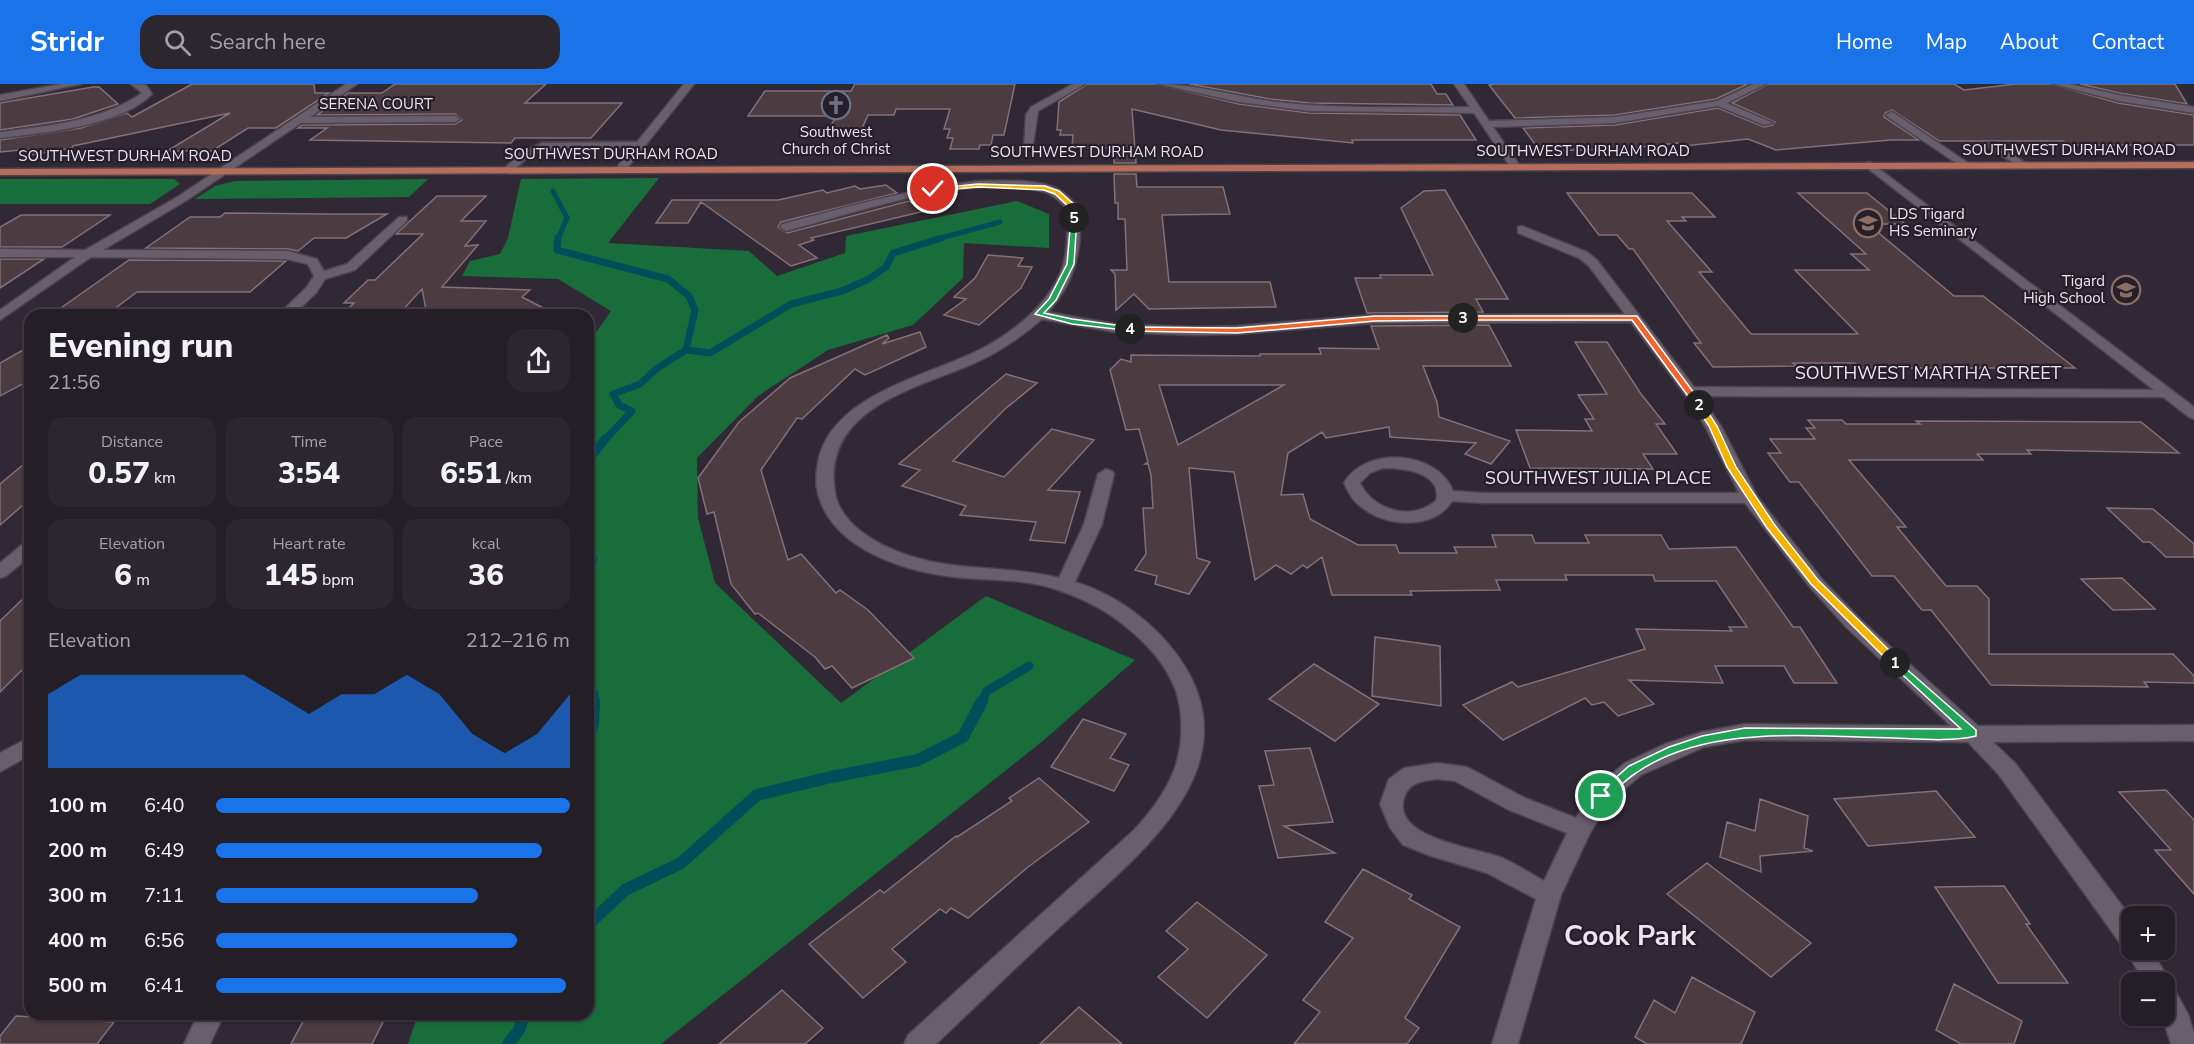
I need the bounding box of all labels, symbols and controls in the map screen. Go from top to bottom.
search box [140,15,560,69]
text: Stridr [30,23,104,61]
icon: search [161,26,194,59]
text: Search here [209,27,326,57]
text: Home [1836,28,1893,56]
text: Map [1926,28,1967,56]
text: About [2000,28,2058,56]
text: Contact [2091,28,2164,56]
church icon: Southwest Church of Christ [820,89,852,121]
street label: SERENA COURT [319,94,433,114]
place label: Southwest Church of Christ [782,122,891,159]
street label: SOUTHWEST DURHAM ROAD [1962,140,2176,160]
street label: SOUTHWEST DURHAM ROAD [1476,141,1690,161]
street label: SOUTHWEST DURHAM ROAD [990,142,1204,162]
street label: SOUTHWEST DURHAM ROAD [504,144,718,164]
street label: SOUTHWEST DURHAM ROAD [18,146,232,166]
pin [907,163,958,214]
icon: check [916,172,949,205]
pin: 5 [1059,203,1089,233]
place label: LDS Tigard HS Seminary [1889,204,1977,241]
text: 5 [1069,207,1079,229]
school or university icon: LDS Tigard HS Seminary [1852,207,1884,239]
place label: Tigard High School [2023,271,2106,308]
school or university icon: Tigard High School [2110,274,2142,306]
pin: 3 [1448,303,1478,333]
text: 3 [1458,307,1468,329]
pin: 4 [1115,314,1145,344]
text: 4 [1125,318,1135,340]
text: Evening run [48,324,233,369]
button: share [507,329,570,392]
street label: SOUTHWEST MARTHA STREET [1795,361,2061,385]
text: 21:56 [48,369,101,396]
pin: 2 [1684,390,1714,420]
text: 2 [1694,394,1704,416]
text: Distance [101,431,163,453]
text: Time [291,431,327,453]
text: Pace [469,431,503,453]
text: 0.57 [88,453,150,494]
text: 3:54 [278,453,340,494]
text: 6:51 [440,453,502,494]
street label: SOUTHWEST JULIA PLACE [1485,466,1711,490]
text: km [150,467,176,489]
text: /km [502,467,532,489]
text: Elevation [99,533,165,555]
text: Heart rate [272,533,346,555]
text: kcal [472,533,500,555]
text: 6 [114,555,132,596]
text: 145 [264,555,318,596]
text: 36 [468,555,504,596]
text: m [132,569,150,591]
text: bpm [318,569,354,591]
text: Elevation [48,627,131,654]
text: 212–216 m [466,627,570,654]
pin: 1 [1880,648,1910,678]
text: 1 [1890,652,1900,674]
pin [1575,770,1626,821]
icon: arrive [1584,779,1617,812]
text: 100 m [48,792,107,819]
text: 6:40 [144,792,185,819]
text: 200 m [48,837,107,864]
text: 6:49 [144,837,185,864]
text: 300 m [48,882,107,909]
text: 7:11 [144,882,185,909]
map controls [2121,906,2175,1026]
button: + [2121,906,2175,960]
district label: Cook Park [1564,917,1697,955]
text: 400 m [48,927,107,954]
text: 6:56 [144,927,185,954]
text: 500 m [48,972,107,999]
text: 6:41 [144,972,185,999]
button: − [2121,972,2175,1026]

